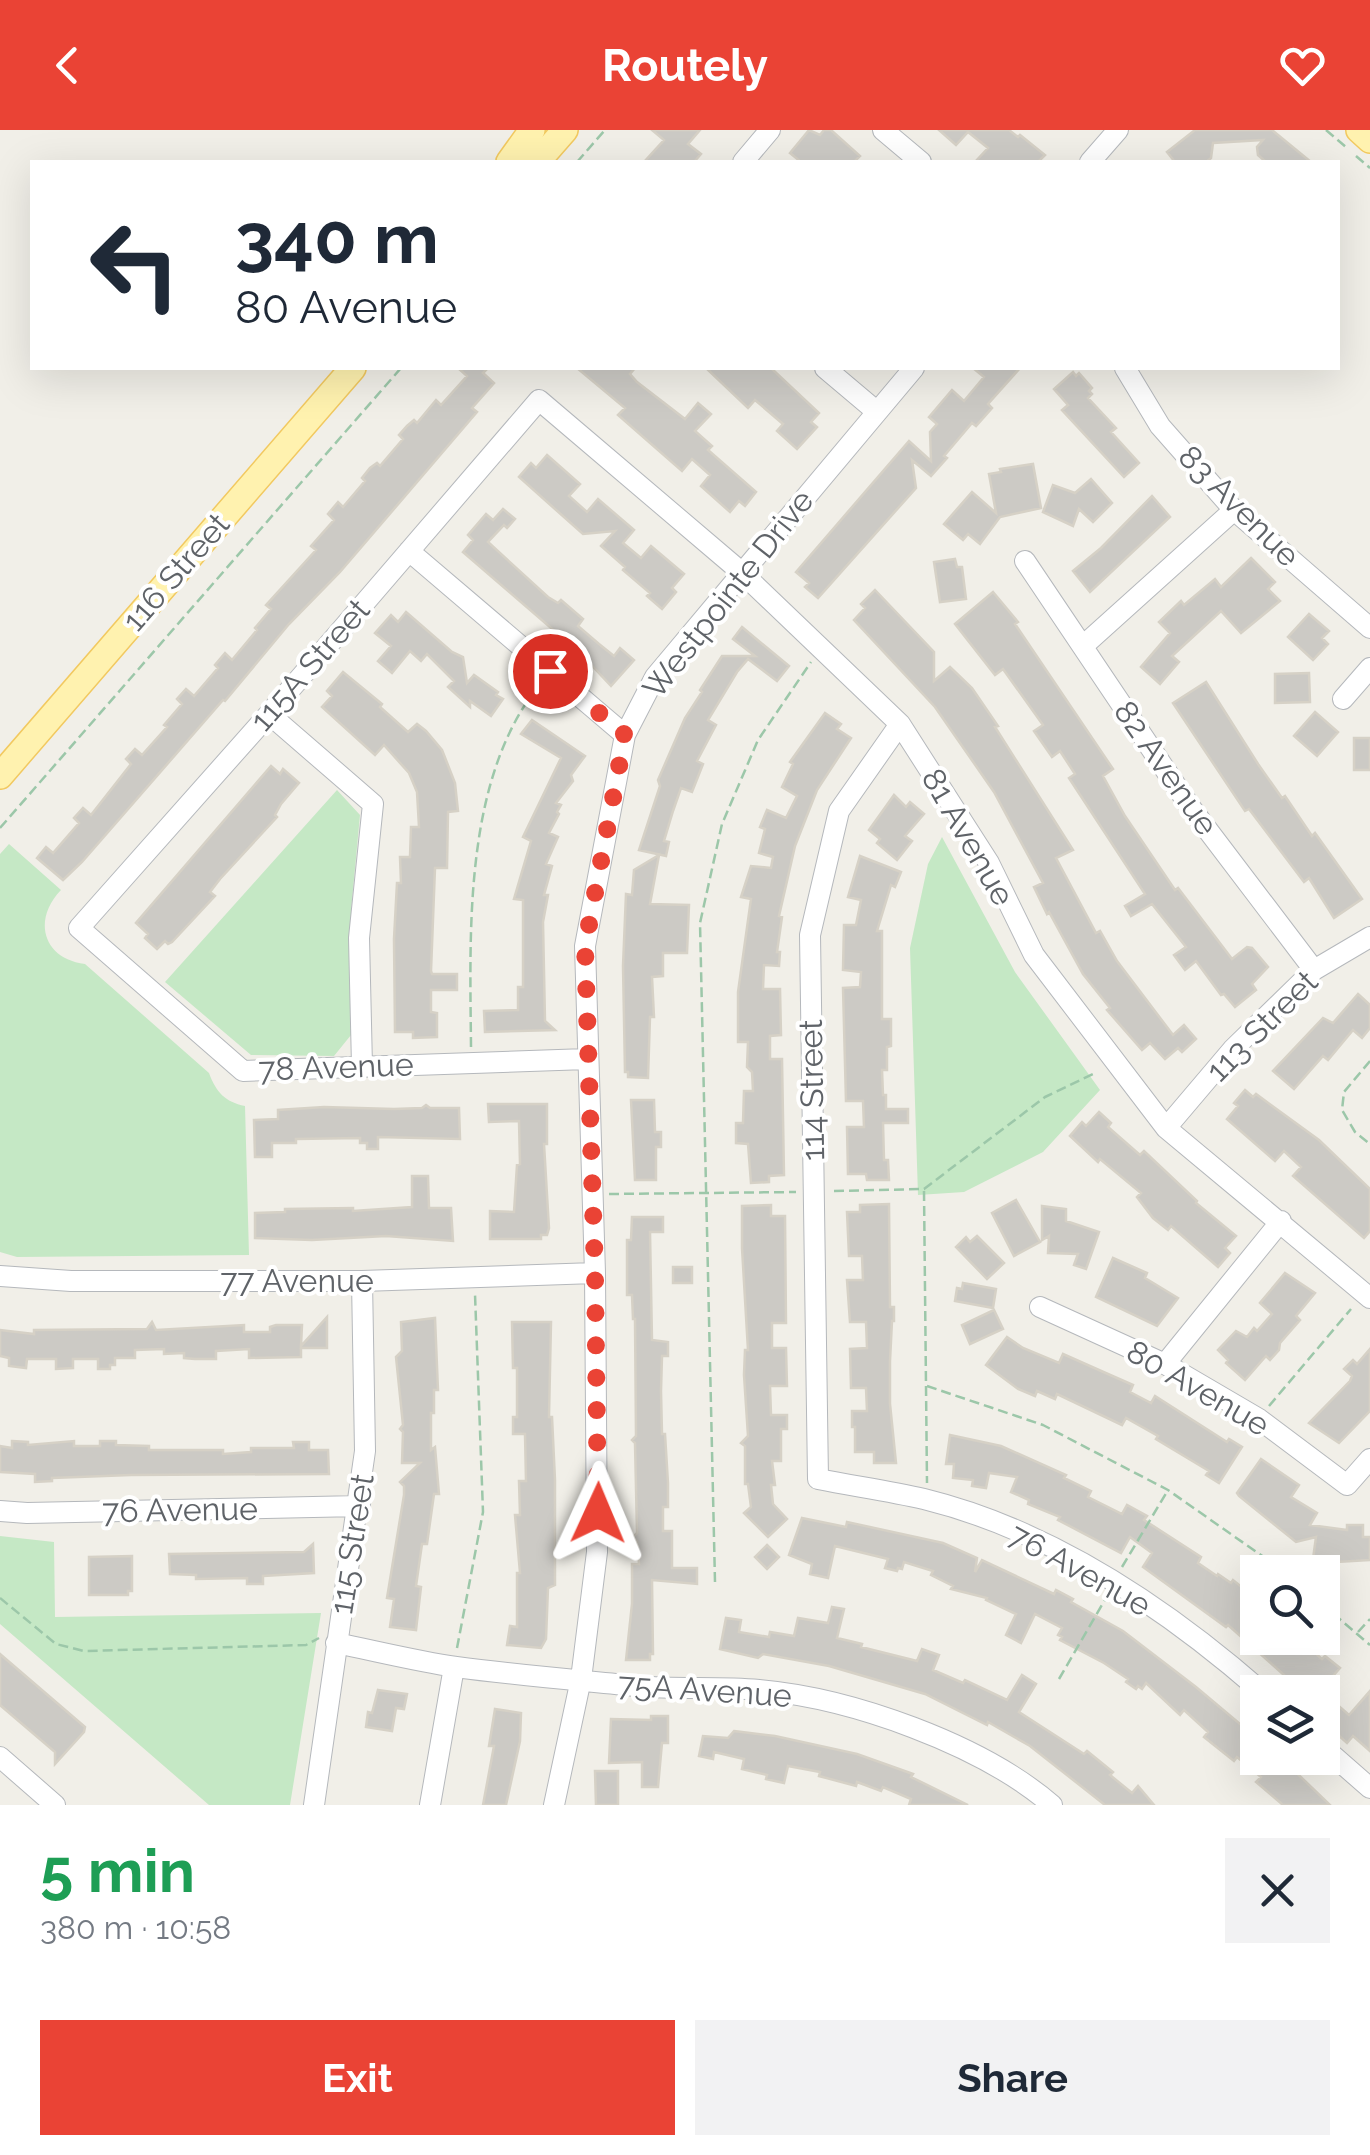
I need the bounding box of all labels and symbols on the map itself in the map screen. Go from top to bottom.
street label: 83 Avenue [1171,438,1307,574]
street label: Westpointe Drive [635,482,820,705]
street label: 116 Street [115,505,237,638]
street label: 115A Street [242,591,377,738]
pin [508,629,593,714]
street label: 82 Avenue [1107,694,1226,842]
street label: 81 Avenue [914,762,1022,912]
street label: 113 Street [1199,962,1325,1089]
street label: 114 Street [792,1019,831,1161]
street label: 78 Avenue [258,1045,414,1088]
street label: 77 Avenue [220,1262,374,1299]
street label: 80 Avenue [1121,1332,1276,1443]
position arrow [546,1461,650,1565]
street label: 115 Street [322,1471,381,1617]
street label: 76 Avenue [102,1490,258,1529]
street label: 76 Avenue [1003,1516,1157,1624]
street label: 75A Avenue [617,1665,793,1714]

